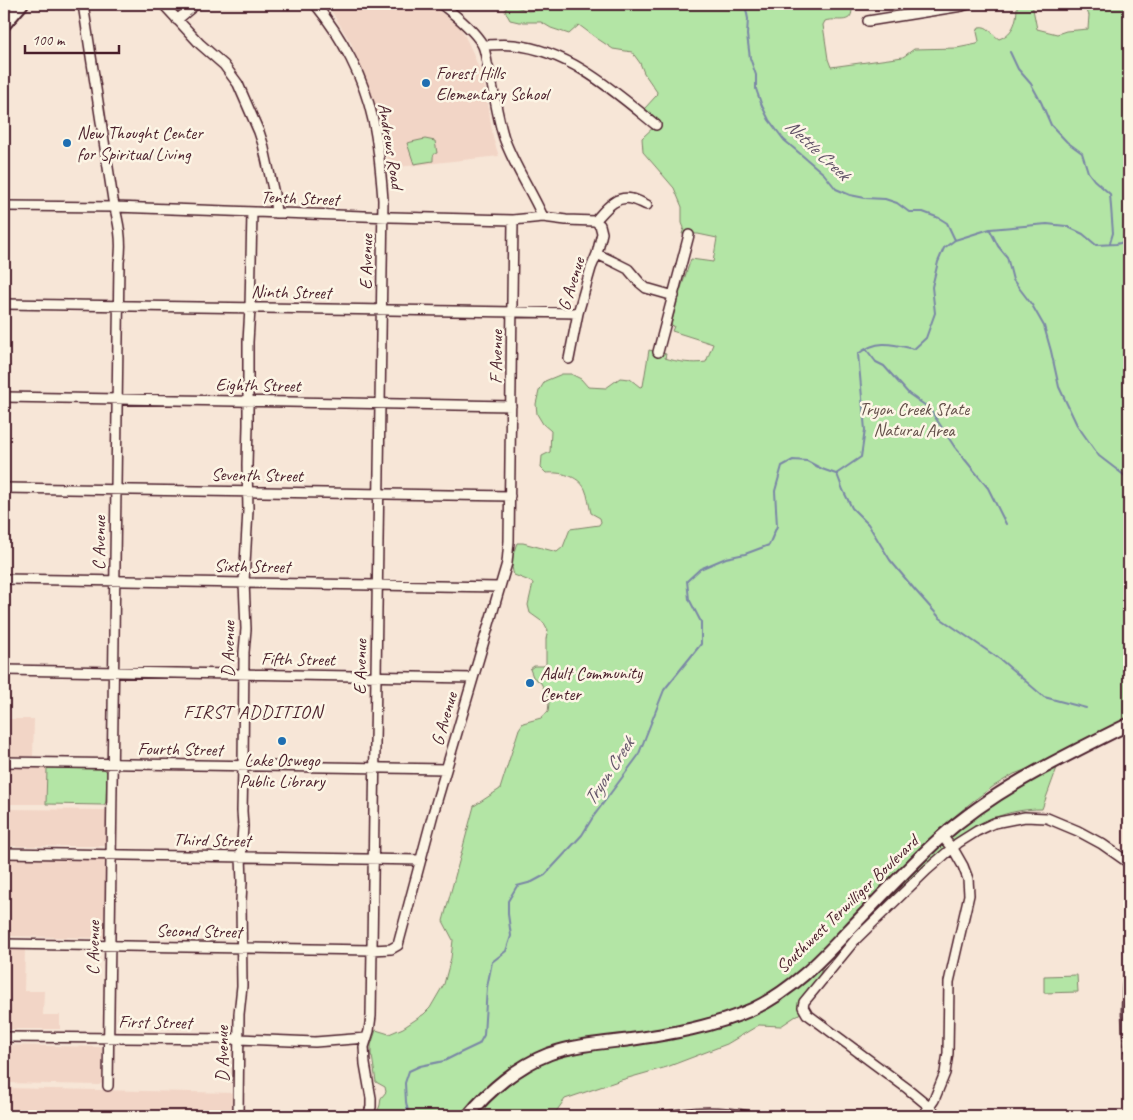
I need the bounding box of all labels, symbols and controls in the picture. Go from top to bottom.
scale bar [25,22,119,54]
text: 100 m [32,31,66,50]
place label: Forest Hills Elementary School [436,62,551,105]
marker: Forest Hills Elementary School [420,77,432,89]
street label: Andrews Road [373,102,409,193]
water label: Nettle Creek [780,114,857,188]
place label: New Thought Center for Spiritual Living [77,122,204,165]
marker: New Thought Center for Spiritual Living [61,137,73,149]
street label: Tenth Street [261,186,342,210]
street label: E Avenue [355,233,378,290]
street label: G Avenue [553,254,590,313]
street label: Ninth Street [251,280,334,304]
street label: F Avenue [485,329,507,384]
street label: Eighth Street [215,373,303,397]
park label: Tryon Creek State Natural Area [859,398,970,441]
street label: Seventh Street [211,463,305,487]
street label: C Avenue [88,515,110,570]
street label: Sixth Street [214,554,293,578]
street label: D Avenue [217,620,240,677]
street label: E Avenue [349,638,372,695]
street label: Fifth Street [261,647,337,671]
place label: Adult Community Center [540,662,644,705]
marker: Adult Community Center [524,677,536,689]
street label: G Avenue [426,689,462,748]
district label: FIRST ADDITION [183,700,324,724]
water label: Tryon Creek [578,731,641,810]
marker: Lake Oswego Public Library [276,735,288,747]
street label: Fourth Street [137,737,226,761]
place label: Lake Oswego Public Library [239,749,327,792]
street label: Third Street [173,828,254,852]
street label: Southwest Terwilliger Boulevard [771,828,925,978]
street label: Second Street [156,919,245,943]
street label: C Avenue [82,920,104,975]
street label: First Street [118,1010,195,1034]
street label: D Avenue [211,1025,233,1082]

